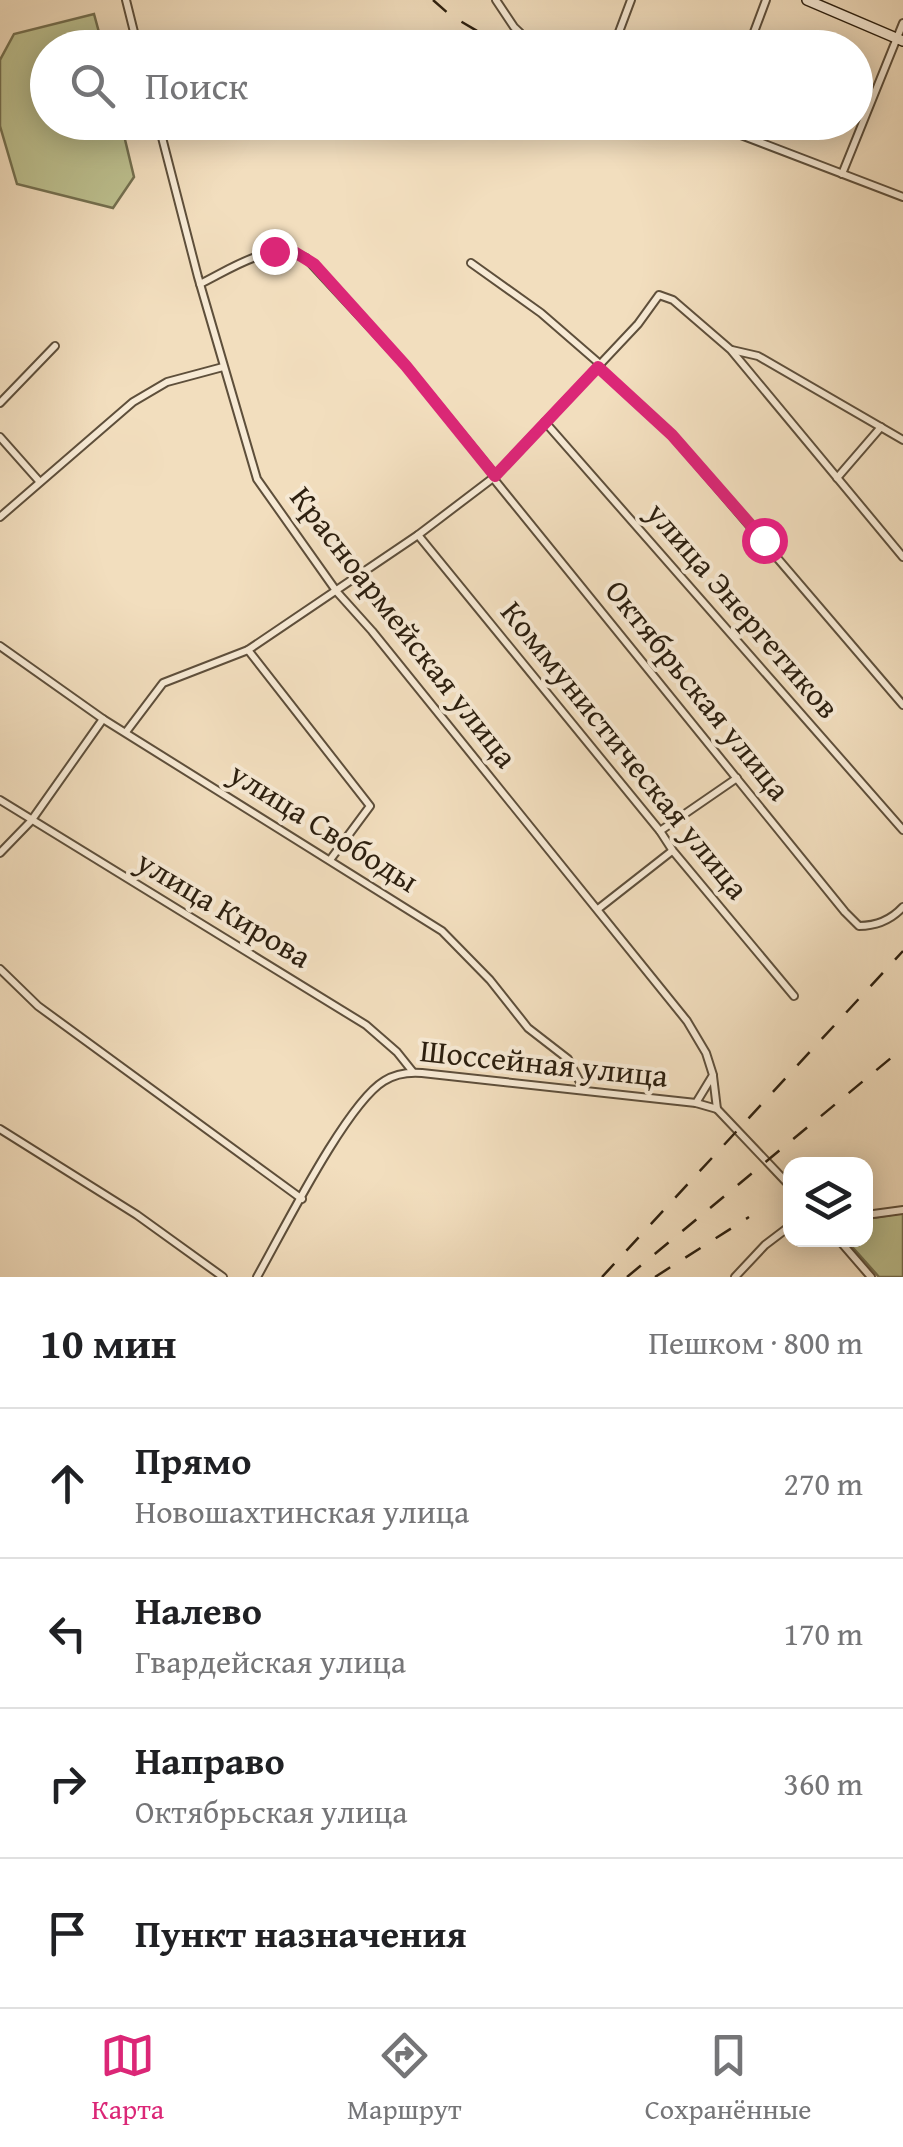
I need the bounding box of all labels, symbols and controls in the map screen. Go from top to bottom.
search box [30,30,873,140]
text: Поиск [145,57,248,113]
icon: search [65,58,120,113]
route end [252,229,298,275]
street label: Красноармейская улица [279,476,530,778]
street label: улица Энергетиков [635,490,851,729]
route start [742,518,788,564]
street label: Октябрьская улица [594,569,803,811]
street label: Коммунистическая улица [490,590,761,910]
street label: улица Свободы [220,749,428,904]
street label: улица Кирова [127,837,321,980]
street label: Шоссейная улица [418,1026,671,1099]
map controls [783,1157,873,1247]
button: layers [783,1157,873,1247]
text: 10 мин [40,1312,177,1373]
text: Пешком · 800 m [648,1319,863,1366]
text: Прямо [135,1432,251,1488]
icon: ahead [40,1456,95,1511]
text: 270 m [784,1460,863,1507]
text: Новошахтинская улица [135,1488,469,1535]
text: Налево [135,1582,262,1638]
icon: left [40,1606,95,1661]
text: 170 m [784,1610,863,1657]
text: Гвардейская улица [135,1638,406,1685]
text: Направо [135,1732,285,1788]
icon: right [40,1756,95,1811]
text: 360 m [784,1760,863,1807]
text: Октябрьская улица [135,1788,407,1835]
text: Пункт назначения [135,1905,467,1961]
icon: arrive [40,1906,95,1961]
tab: Карта [92,2028,164,2129]
tab: Маршрут [347,2028,462,2129]
tab: Сохранённые [645,2028,811,2129]

